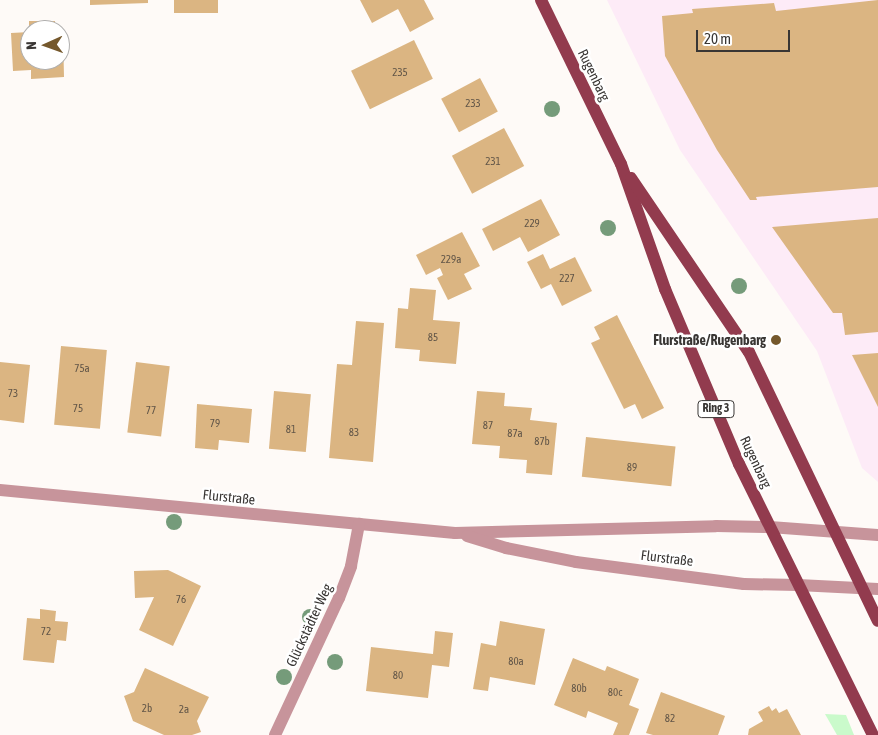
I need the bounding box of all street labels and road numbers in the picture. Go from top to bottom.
street label: Rugenbarg [574,46,614,104]
road number: Ring 3 [697,399,735,418]
street label: Rugenbarg [737,433,775,491]
street label: Flurstraße [202,486,256,508]
street label: Flurstraße [640,546,694,570]
street label: Glückstädter Weg [282,581,336,669]

